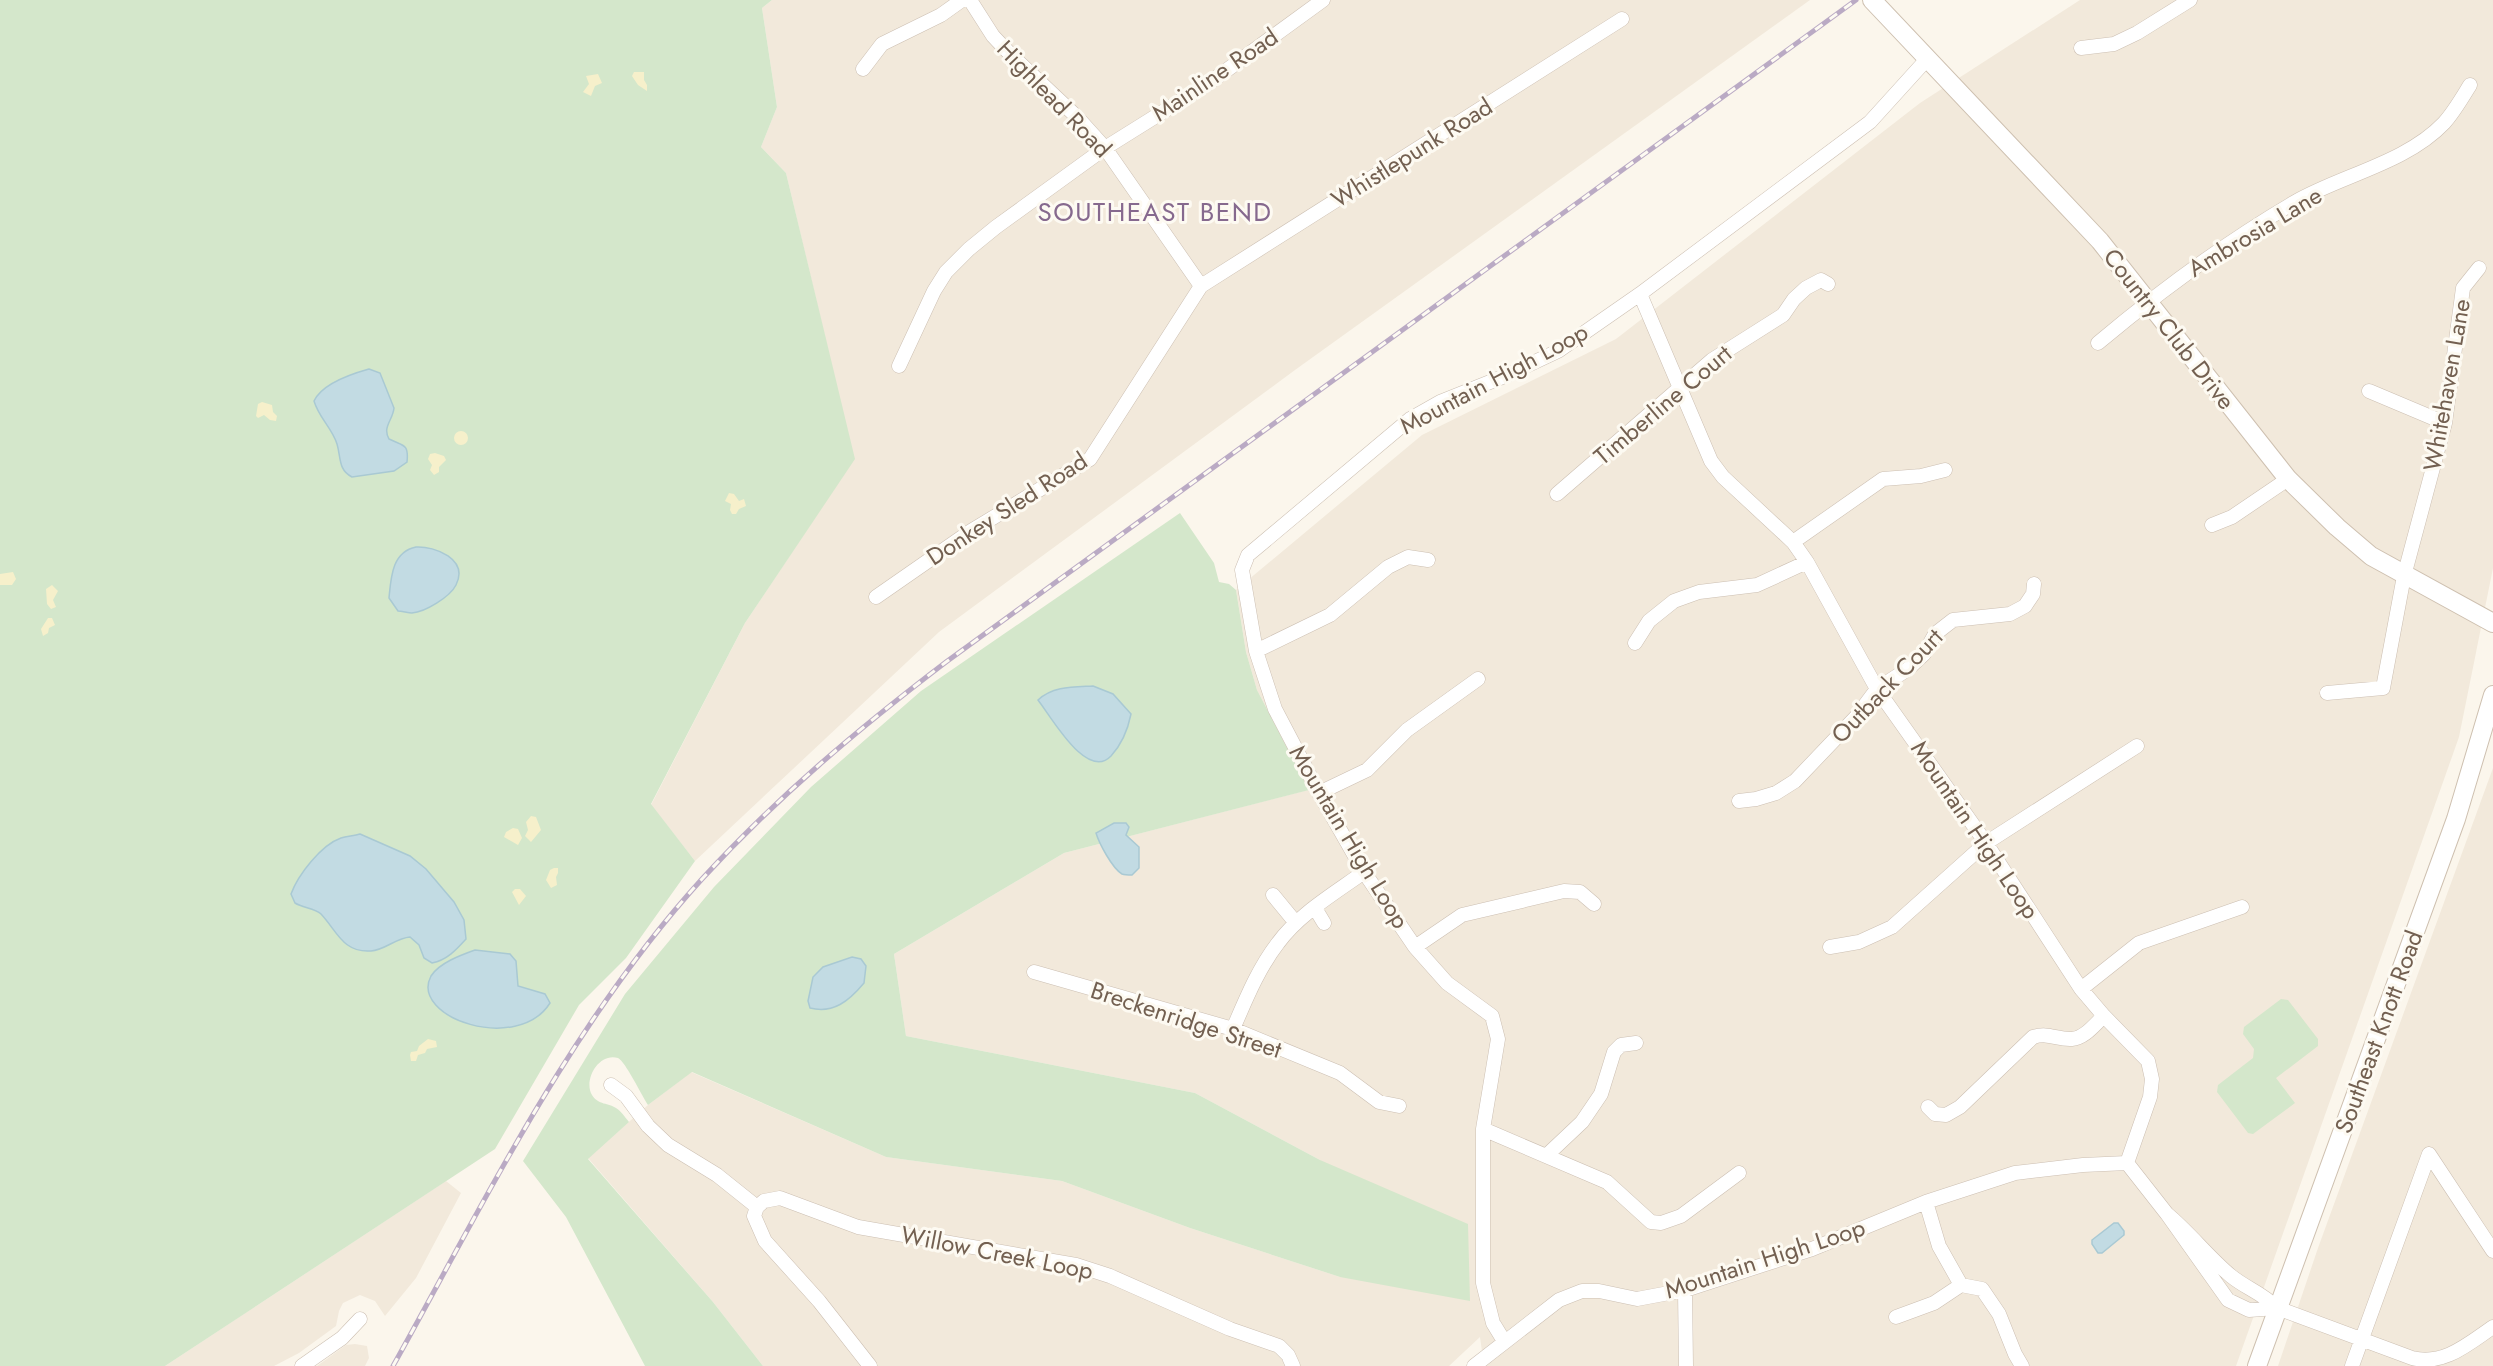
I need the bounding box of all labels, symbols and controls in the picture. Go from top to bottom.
street label: Mainline Road [1145,19,1285,130]
street label: Highlead Road [989,32,1120,165]
street label: Whistlepunk Road [1324,89,1499,216]
street label: Ambrosia Lane [2181,178,2329,286]
district label: SOUTHEAST BEND [1038,193,1272,231]
street label: Country Club Drive [2095,241,2244,417]
street label: Whitehaven Lane [2414,296,2479,474]
street label: Mountain High Loop [1393,314,1594,443]
street label: Timberline Court [1586,336,1739,473]
street label: Donkey Sled Road [919,443,1094,574]
street label: Outback Court [1823,620,1951,751]
street label: Mountain High Loop [1903,733,2048,926]
street label: Mountain High Loop [1281,738,1418,935]
street label: Southeast Knott Road [2326,926,2431,1138]
street label: Breckenridge Street [1086,972,1286,1067]
street label: Mountain High Loop [1660,1210,1869,1307]
street label: Willow Creek Loop [898,1217,1096,1288]

